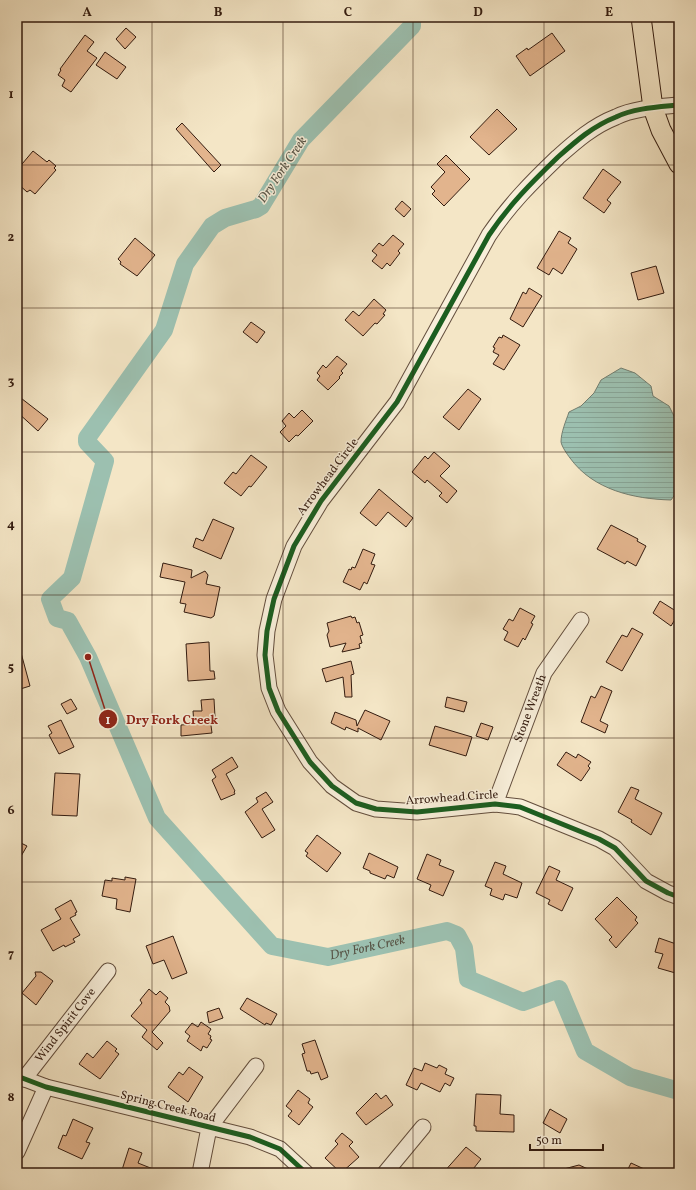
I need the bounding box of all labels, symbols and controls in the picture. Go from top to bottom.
text: A [82,4,92,22]
text: B [214,4,223,22]
text: C [344,4,352,22]
text: D [473,4,483,22]
text: E [605,4,613,22]
text: 1 [8,86,14,104]
water label: Dry Fork Creek [254,133,312,207]
text: 2 [8,229,15,247]
text: 3 [8,373,15,391]
street label: Arrowhead Circle [294,435,363,519]
text: 4 [7,516,15,534]
text: 5 [8,659,14,677]
street label: Stone Wreath [511,672,551,745]
callout: Dry Fork Creek [98,707,227,732]
text: Dry Fork Creek [126,712,218,730]
text: 1 [106,713,111,729]
street label: Arrowhead Circle [405,787,499,809]
text: 6 [7,802,15,820]
water label: Dry Fork Creek [328,931,407,965]
text: 7 [8,946,14,964]
street label: Wind Spirit Cove [32,985,100,1066]
street label: Spring Creek Road [118,1087,218,1127]
text: 8 [7,1089,15,1107]
scale bar [530,1126,603,1152]
text: 50 m [536,1133,562,1149]

